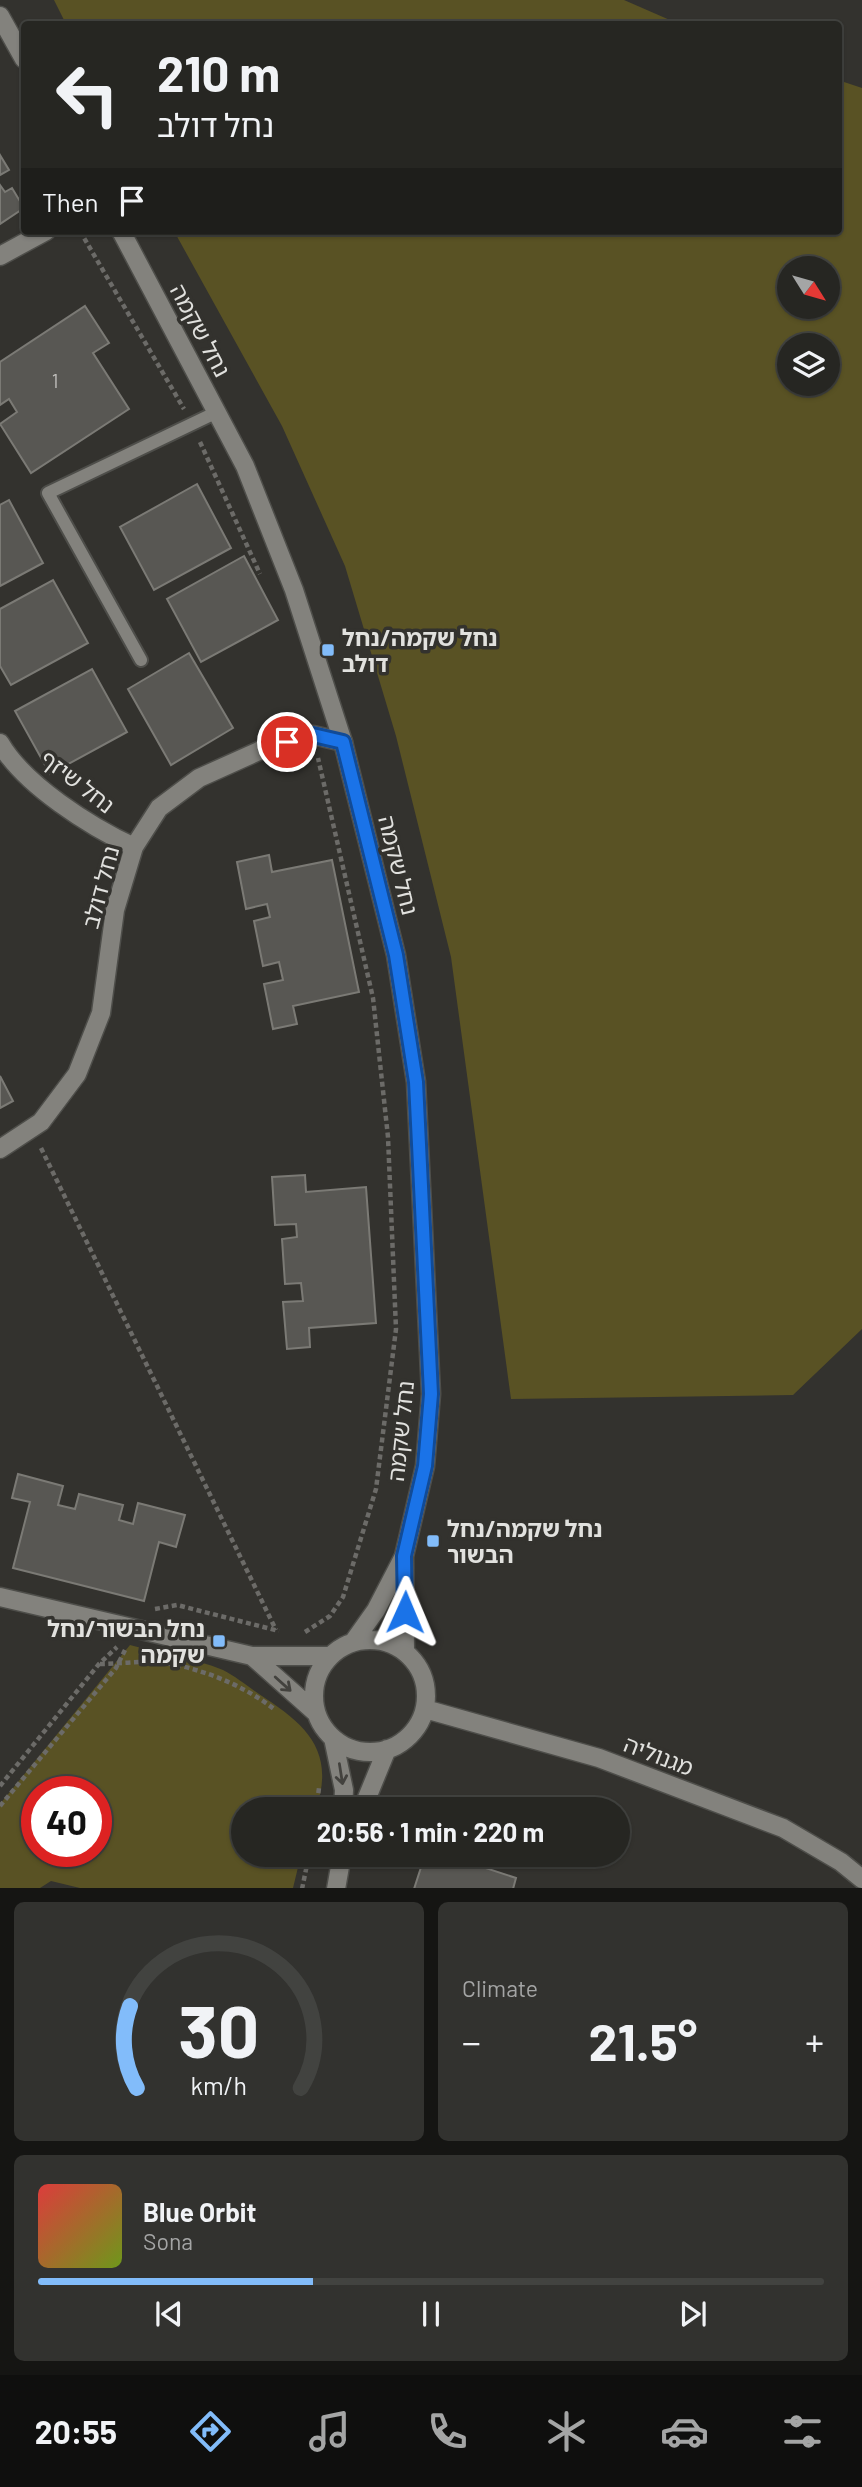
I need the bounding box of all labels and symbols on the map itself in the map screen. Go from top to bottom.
north arrow [777,256,840,318]
street label: נחל שקמה [165,279,237,381]
house number: 1 [52,369,58,392]
place label: נחל שקמה/נחל דולב [342,623,498,677]
marker: נחל שקמה/נחל דולב [320,642,336,658]
pin [257,712,317,772]
street label: נחל שיזף [36,743,120,819]
street label: נחל שקמה [373,812,425,918]
street label: נחל דולב [76,843,124,931]
street label: נחל שקמה [381,1379,419,1483]
place label: נחל שקמה/נחל הבשור [447,1514,603,1568]
marker: נחל שקמה/נחל הבשור [425,1533,441,1549]
position arrow [368,1575,442,1649]
place label: נחל הבשור/נחל שקמה [47,1614,205,1668]
marker: נחל הבשור/נחל שקמה [211,1633,227,1649]
one-way arrow [274,1676,292,1692]
street label: מגנוליה [620,1729,698,1781]
one-way arrow [335,1762,348,1784]
speed limit sign: 40 [21,1776,112,1867]

